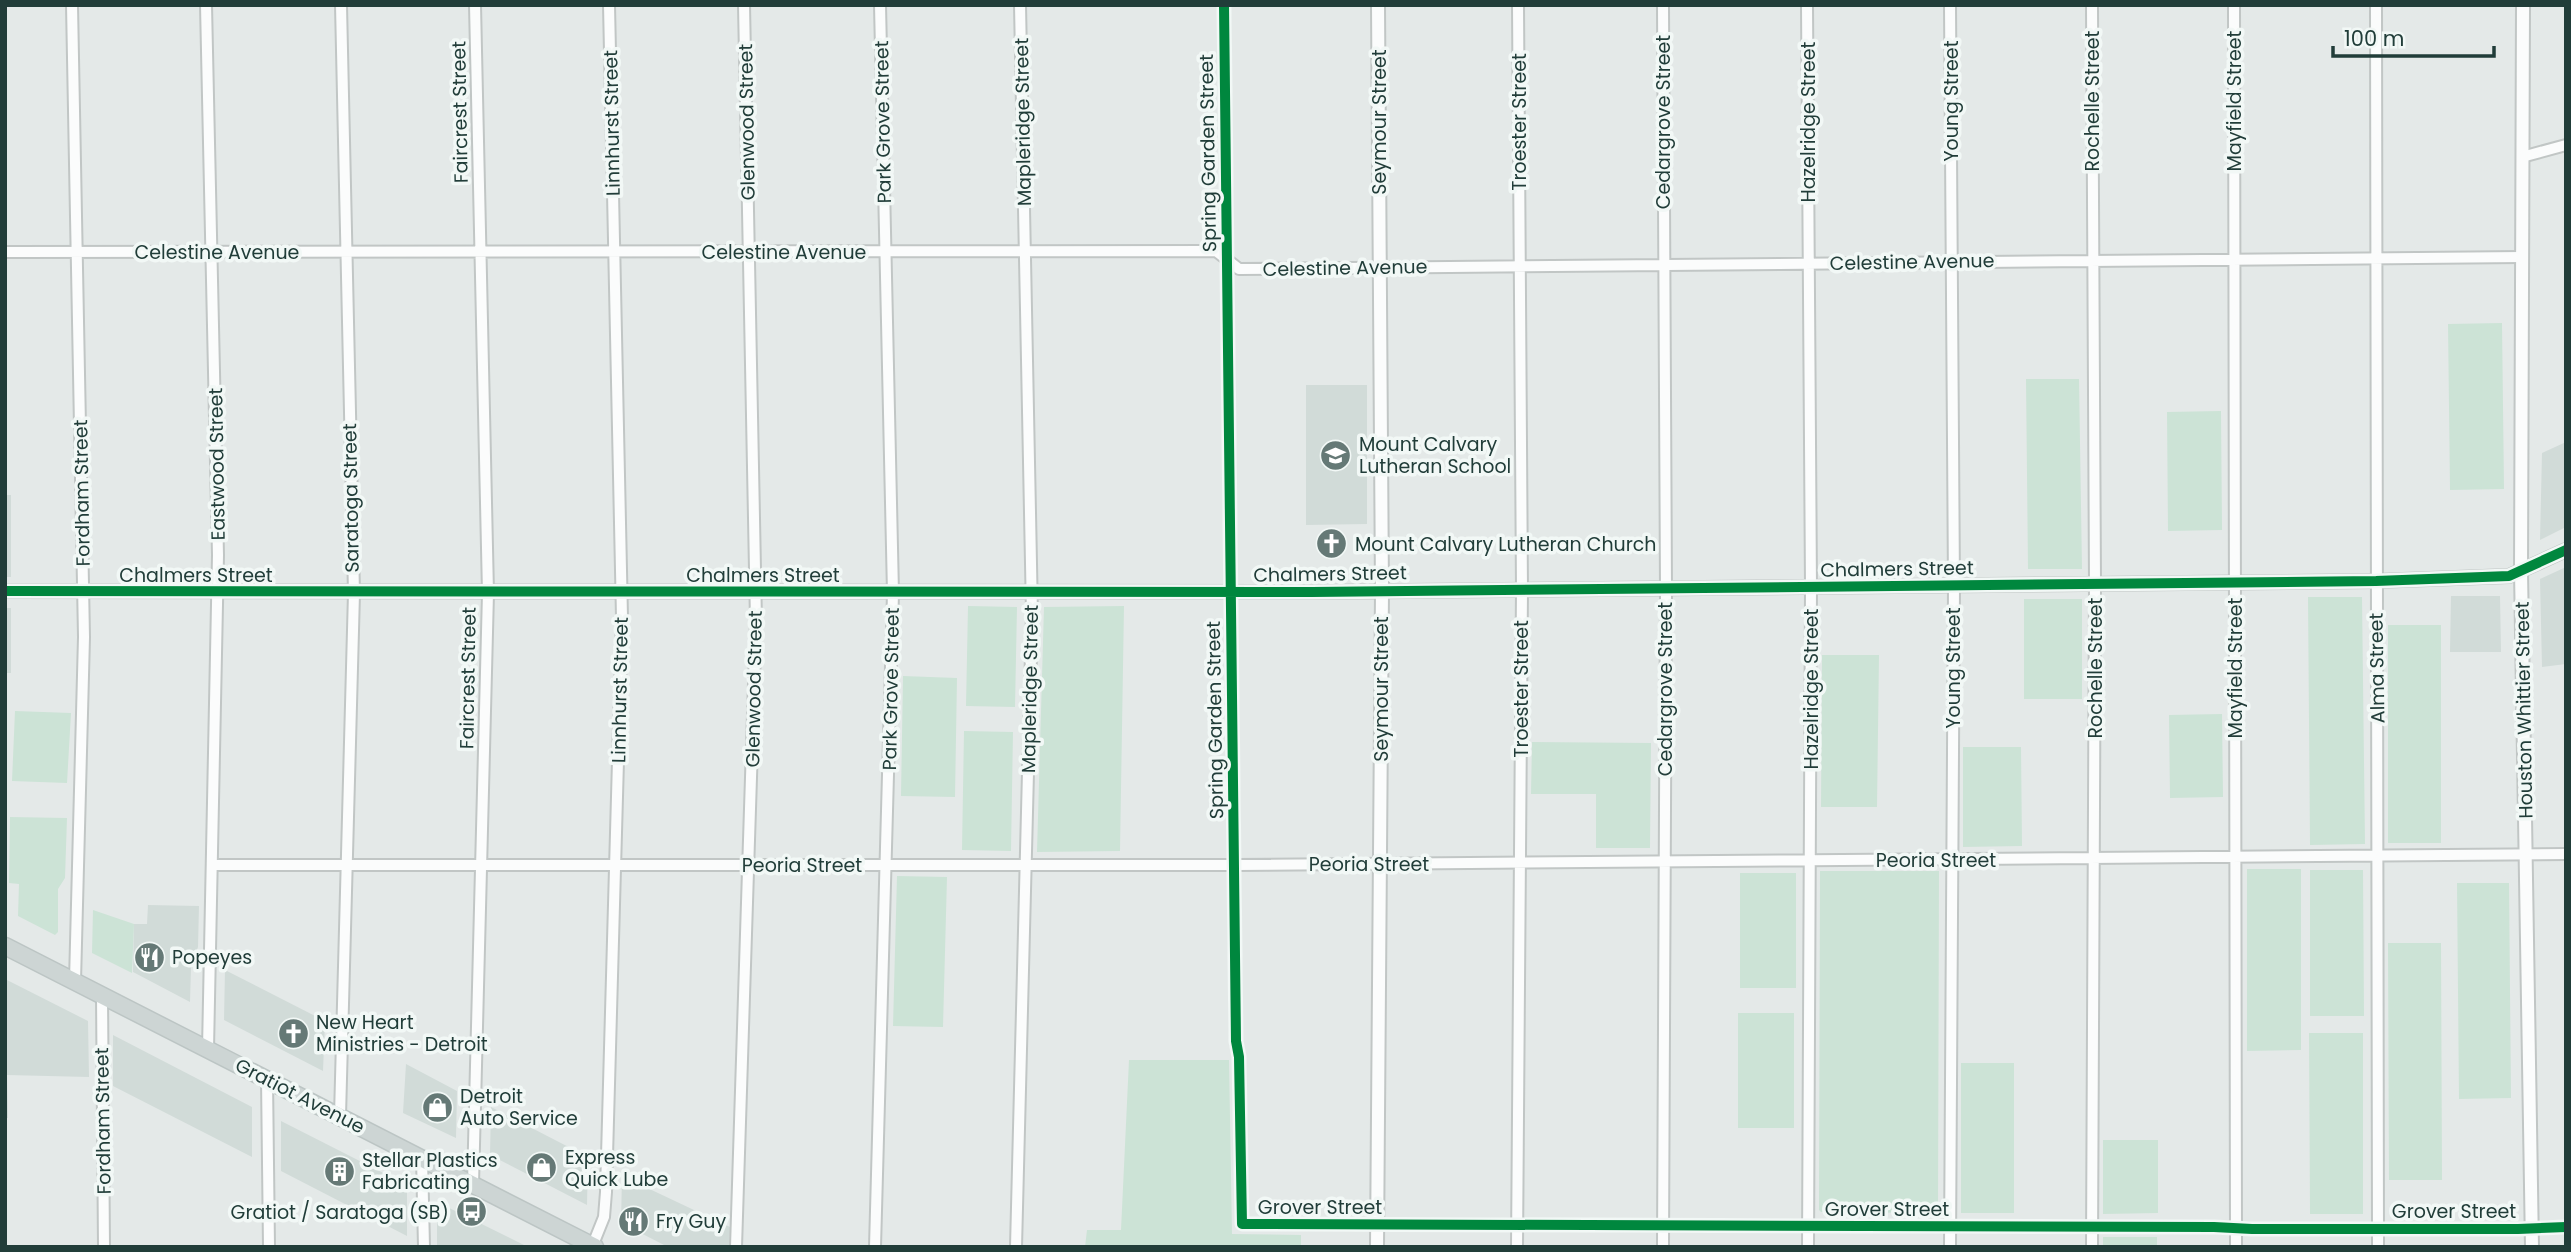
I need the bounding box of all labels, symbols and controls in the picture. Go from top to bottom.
scale bar [2333,14,2494,58]
text: 100 m [2344,24,2404,53]
street label: Rochelle Street [2079,30,2106,172]
street label: Mayfield Street [2221,31,2248,171]
street label: Cedargrove Street [1650,35,1677,209]
street label: Mapleridge Street [1008,37,1038,206]
street label: Park Grove Street [868,40,898,204]
street label: Young Street [1938,40,1965,162]
street label: Faircrest Street [445,41,475,183]
street label: Hazelridge Street [1795,41,1822,203]
street label: Glenwood Street [732,43,762,201]
street label: Seymour Street [1366,49,1393,195]
street label: Linnhurst Street [597,50,627,196]
street label: Troester Street [1506,53,1533,191]
street label: Spring Garden Street [1193,54,1223,252]
street label: Celestine Avenue [135,239,299,266]
street label: Celestine Avenue [702,239,866,266]
street label: Celestine Avenue [1829,247,1995,277]
street label: Celestine Avenue [1262,253,1428,283]
street label: Eastwood Street [202,387,232,541]
street label: Fordham Street [67,419,97,567]
street label: Saratoga Street [336,423,366,573]
place label: Mount Calvary Lutheran School [1359,431,1511,480]
school or university icon: Mount Calvary Lutheran School [1319,438,1353,472]
church icon: Mount Calvary Lutheran Church [1315,527,1349,561]
place label: Mount Calvary Lutheran Church [1355,531,1657,558]
street label: Chalmers Street [1820,554,1974,584]
street label: Chalmers Street [1253,559,1407,589]
street label: Chalmers Street [119,562,273,589]
street label: Chalmers Street [686,562,840,589]
street label: Rochelle Street [2082,597,2109,739]
street label: Mayfield Street [2222,598,2249,738]
street label: Houston Whittier Street [2509,601,2539,819]
street label: Cedargrove Street [1652,602,1679,776]
street label: Mapleridge Street [1015,604,1045,773]
street label: Faircrest Street [453,607,483,749]
street label: Park Grove Street [876,607,906,771]
street label: Young Street [1940,607,1967,729]
street label: Hazelridge Street [1798,608,1825,770]
street label: Glenwood Street [739,610,769,768]
street label: Alma Street [2363,612,2391,724]
street label: Seymour Street [1368,616,1395,762]
street label: Linnhurst Street [605,617,635,763]
street label: Troester Street [1508,620,1535,758]
street label: Spring Garden Street [1200,621,1230,819]
street label: Peoria Street [1876,847,1996,874]
street label: Peoria Street [1309,851,1429,878]
street label: Peoria Street [742,852,862,879]
restaurant icon: Popeyes [132,940,166,974]
place label: Popeyes [172,944,252,971]
place label: New Heart Ministries - Detroit [316,1009,488,1058]
church icon: New Heart Ministries - Detroit [276,1016,310,1050]
street label: Fordham Street [88,1047,118,1195]
street label: Gratiot Avenue [231,1052,369,1140]
place label: Detroit Auto Service [460,1083,578,1132]
shop icon: Detroit Auto Service [420,1090,454,1124]
place label: Express Quick Lube [565,1144,668,1193]
place label: Stellar Plastics Fabricating [362,1147,498,1196]
shop icon: Express Quick Lube [525,1151,559,1185]
building icon: Stellar Plastics Fabricating [322,1154,356,1188]
street label: Grover Street [1258,1194,1382,1221]
bus stop icon: Gratiot / Saratoga (SB) [455,1195,489,1229]
street label: Grover Street [1825,1196,1949,1223]
street label: Grover Street [2392,1198,2516,1225]
place label: Gratiot / Saratoga (SB) [231,1199,449,1226]
restaurant icon: Fry Guy [616,1204,650,1238]
place label: Fry Guy [656,1208,726,1235]

